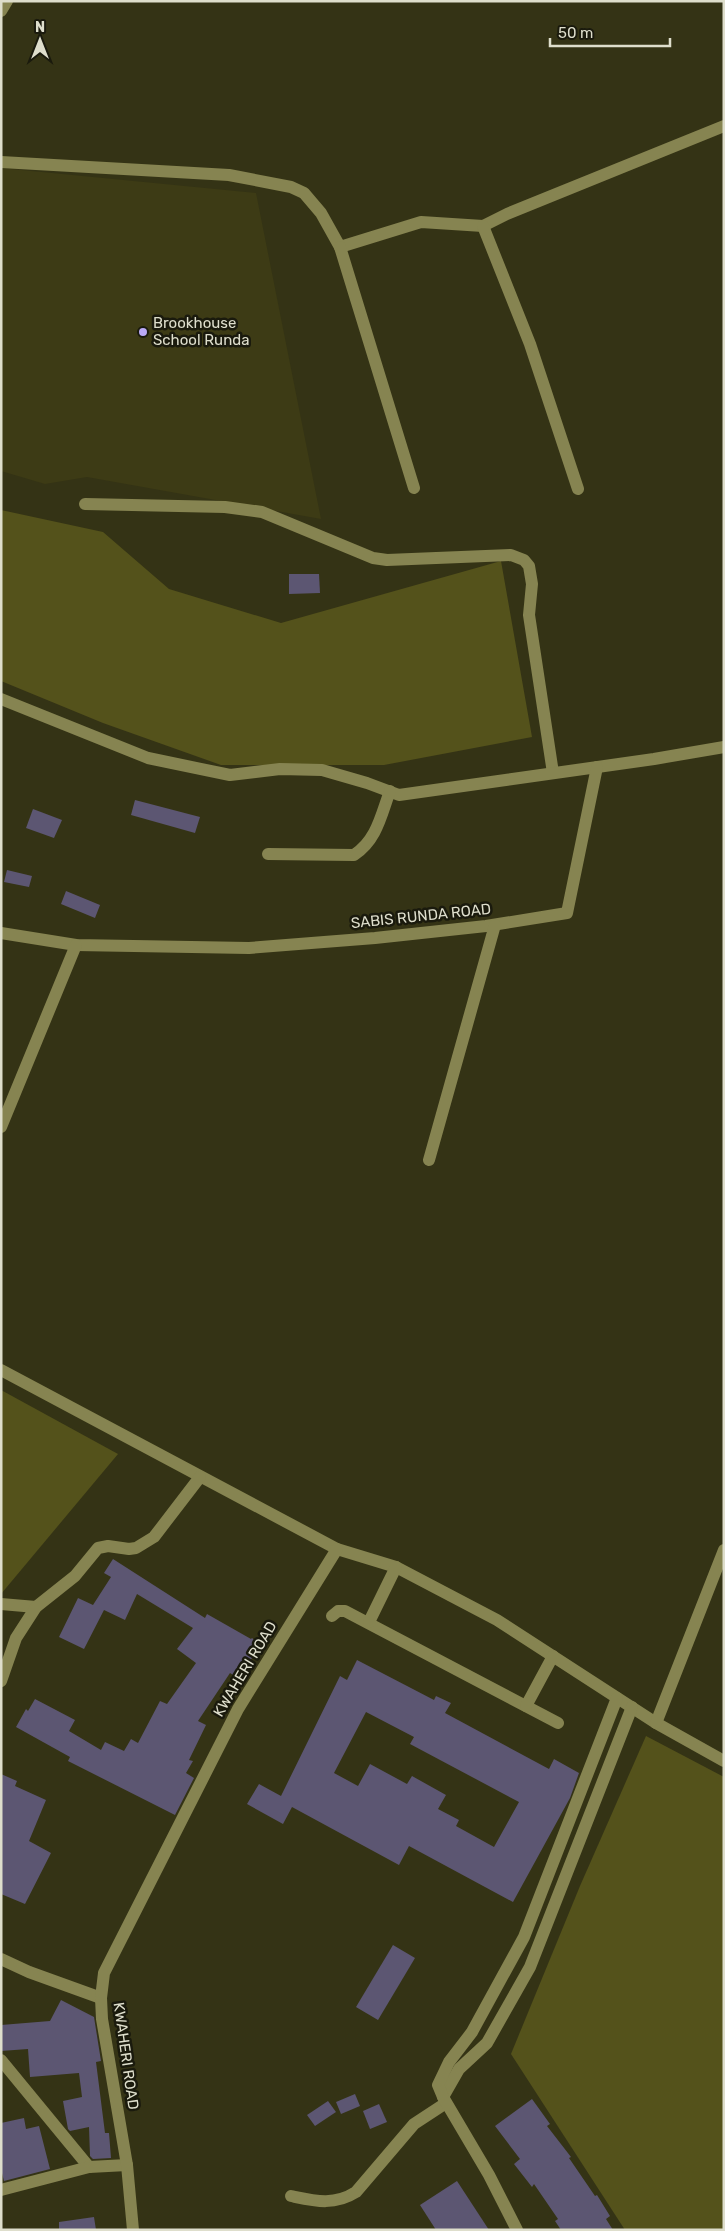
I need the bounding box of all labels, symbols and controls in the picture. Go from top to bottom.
north arrow [15,15,65,65]
scale bar [550,15,670,47]
text: N [35,19,45,36]
text: 50 m [558,24,593,42]
place label: Brookhouse School Runda [153,314,249,349]
marker: Brookhouse School Runda [137,326,149,338]
street label: SABIS RUNDA ROAD [350,900,492,932]
street label: KWAHERI ROAD [209,1618,281,1720]
street label: KWAHERI ROAD [110,2001,142,2111]

